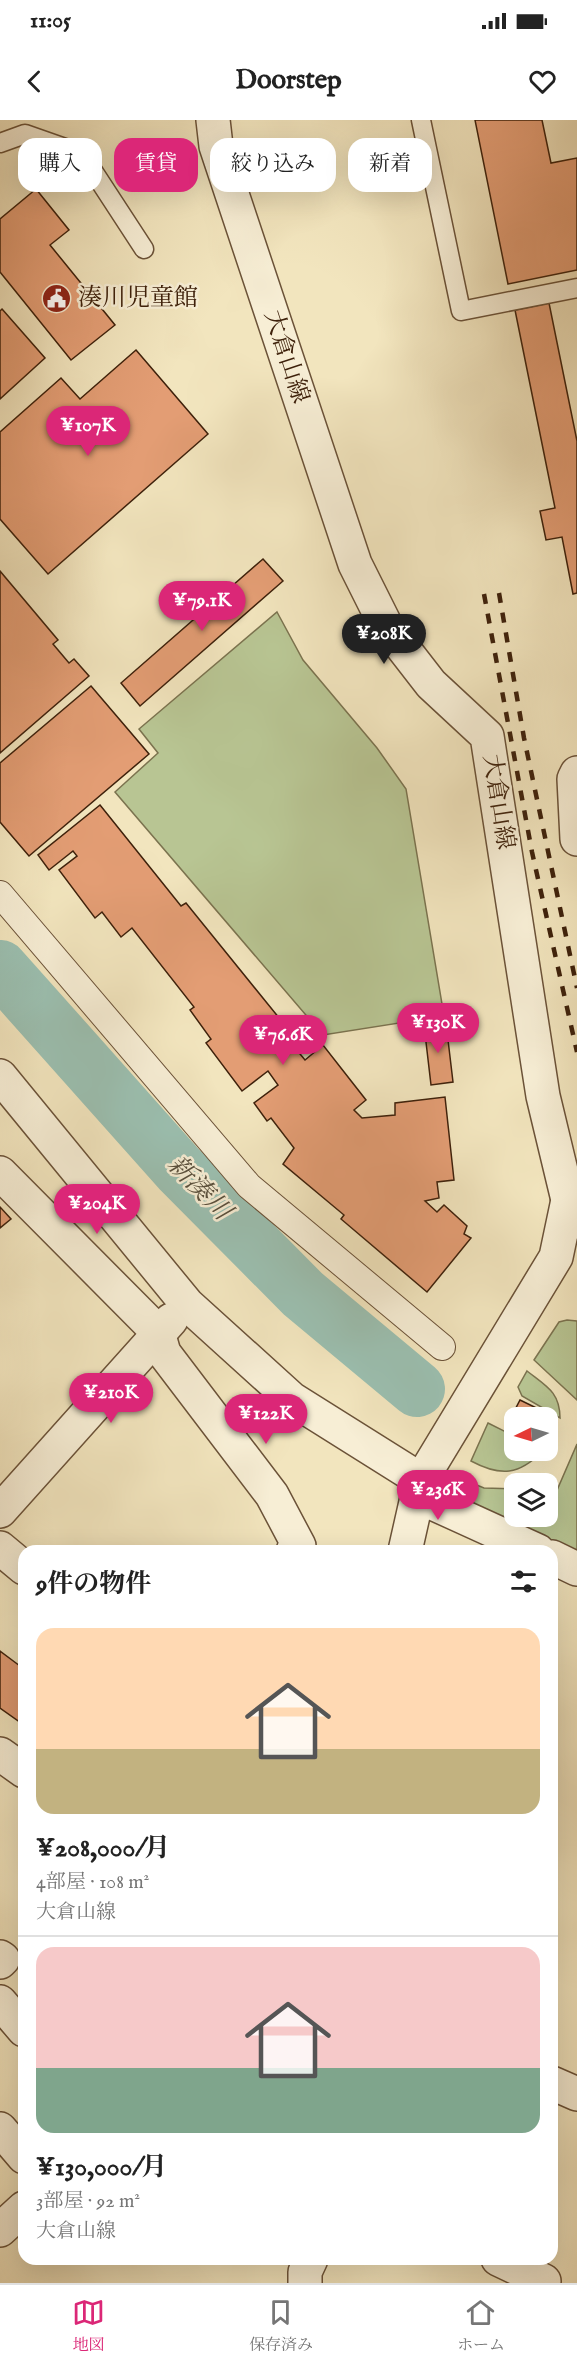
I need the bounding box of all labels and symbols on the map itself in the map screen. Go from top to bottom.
public building icon: 湊川児童館 [41,282,73,314]
place label: 湊川児童館 [78,283,198,314]
street label: 大倉山線 [256,307,316,407]
pin: ¥107K [46,406,130,457]
pin: ¥79.1K [153,581,251,632]
pin: ¥208K [342,614,426,665]
street label: 大倉山線 [475,752,521,852]
pin: ¥130K [396,1003,480,1054]
pin: ¥76.6K [234,1015,332,1066]
water label: 新湊川 [160,1148,240,1230]
pin: ¥204K [55,1184,139,1235]
pin: ¥210K [69,1373,153,1424]
pin: ¥122K [224,1394,308,1445]
north arrow [504,1407,558,1461]
pin: ¥236K [396,1470,480,1521]

